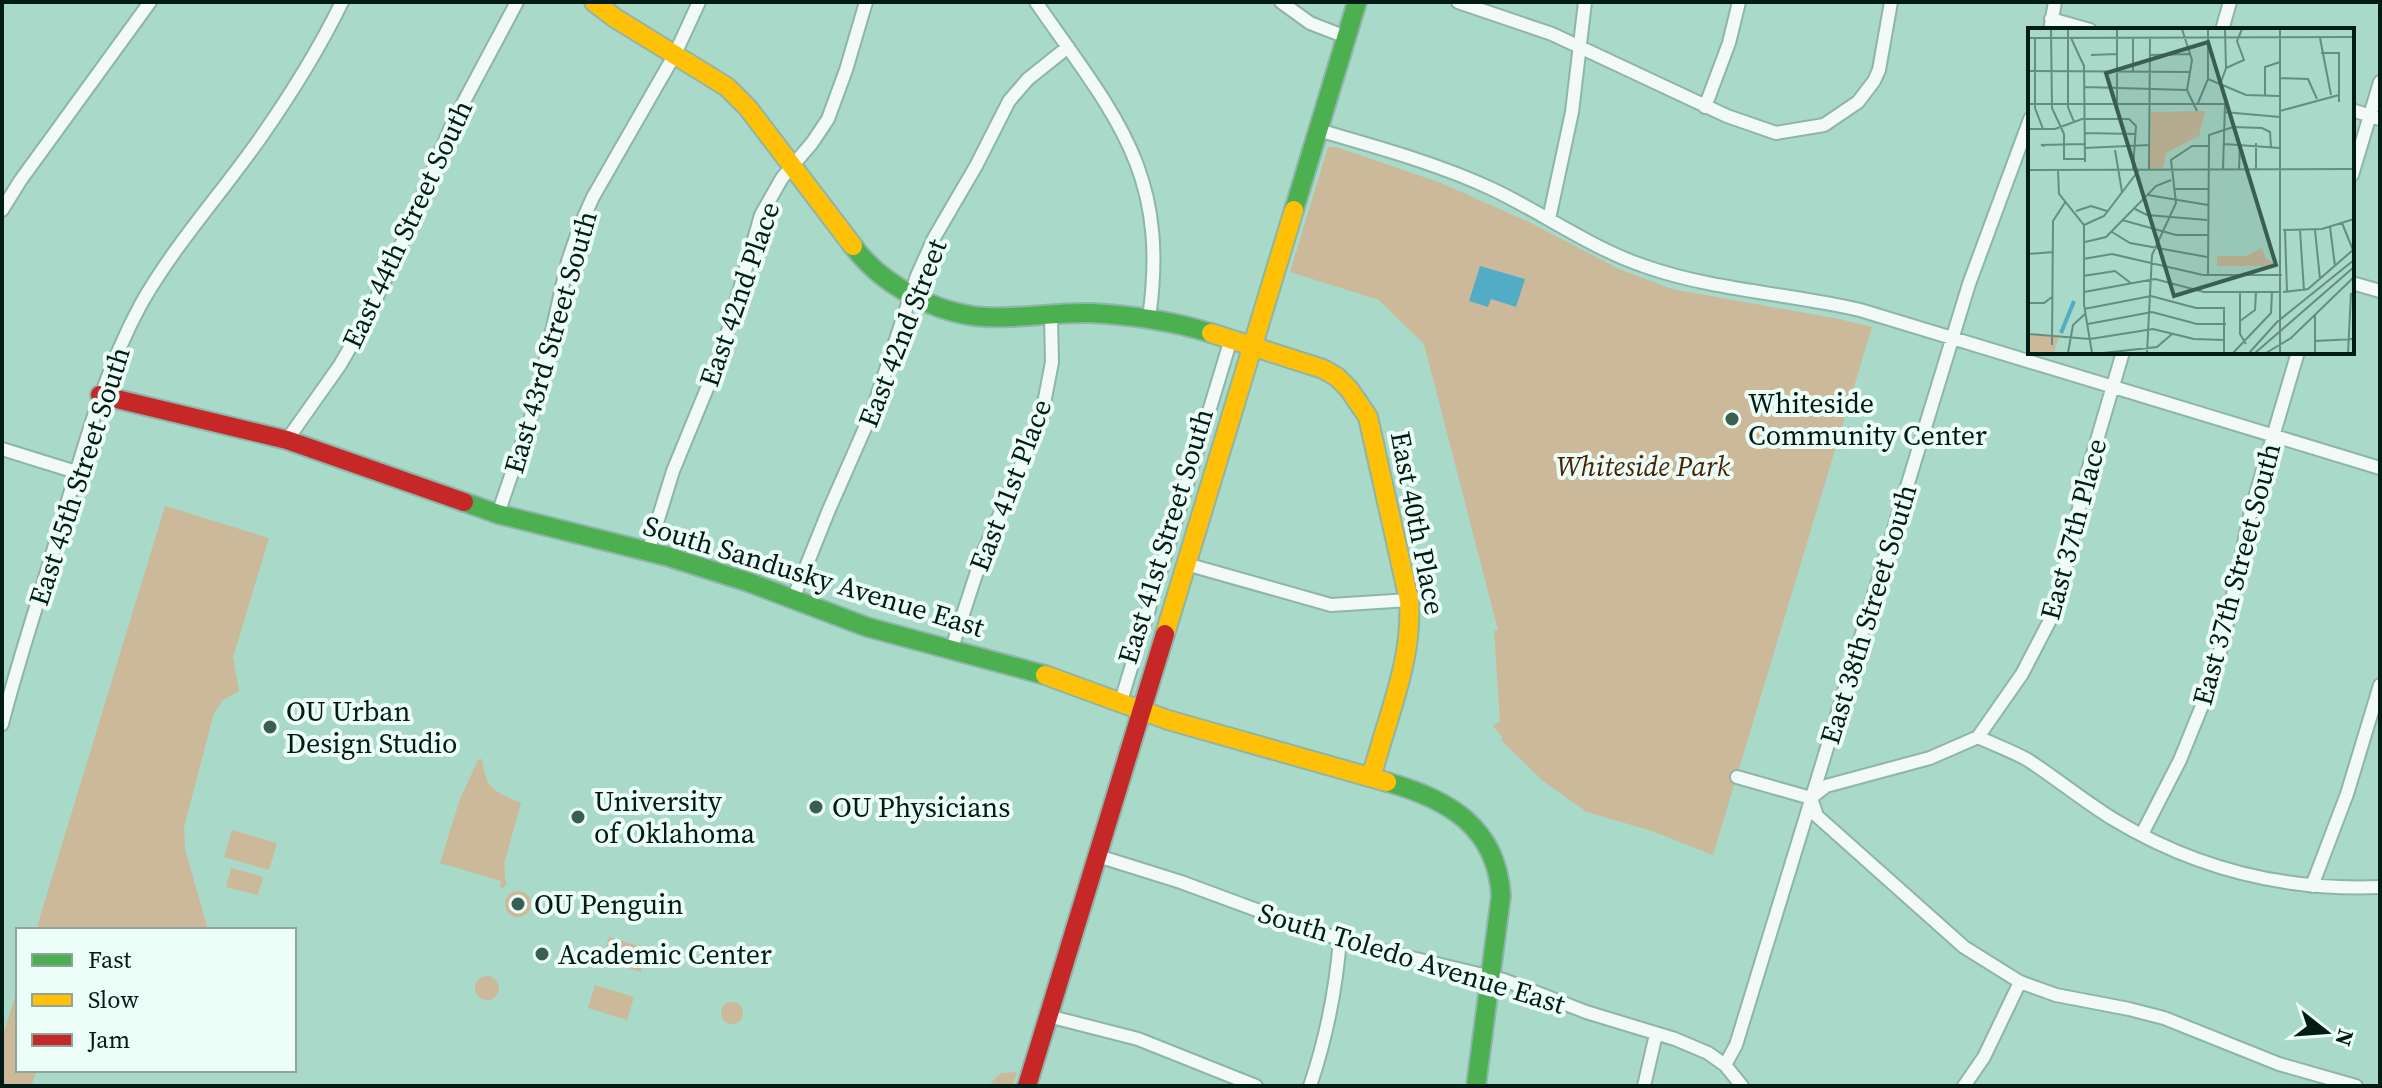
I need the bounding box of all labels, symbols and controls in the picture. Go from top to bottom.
inset map [2028,28,2354,354]
street label: East 44th Street South [333,94,481,354]
street label: East 42nd Place [690,197,788,391]
street label: East 43rd Street South [494,206,606,478]
street label: East 42nd Street [849,233,956,433]
street label: East 45th Street South [19,342,139,610]
place label: Whiteside Community Center [1748,384,1987,454]
street label: East 41st Place [960,393,1060,577]
street label: East 41st Street South [1108,404,1222,668]
marker: Whiteside Community Center [1723,410,1741,428]
street label: East 40th Place [1382,428,1454,618]
street label: East 37th Place [2031,434,2115,624]
street label: East 37th Street South [2183,439,2289,709]
park label: Whiteside Park [1556,447,1731,485]
street label: East 38th Street South [1810,479,1926,749]
street label: South Sandusky Avenue East [639,506,990,646]
place label: OU Urban Design Studio [286,692,457,762]
marker: OU Urban Design Studio [261,718,279,736]
place label: University of Oklahoma [594,782,756,852]
place label: OU Physicians [832,788,1010,826]
marker: OU Physicians [807,798,825,816]
marker: University of Oklahoma [569,808,587,826]
place label: OU Penguin [534,885,683,923]
street label: South Toledo Avenue East [1254,893,1571,1023]
marker: OU Penguin [509,895,527,913]
legend [16,928,296,1072]
place label: Academic Center [558,935,772,973]
text: Fast [88,943,132,976]
marker: Academic Center [533,945,551,963]
text: Slow [88,983,139,1016]
north arrow [2286,992,2366,1072]
text: Jam [87,1023,130,1056]
text: N [2328,1026,2362,1050]

